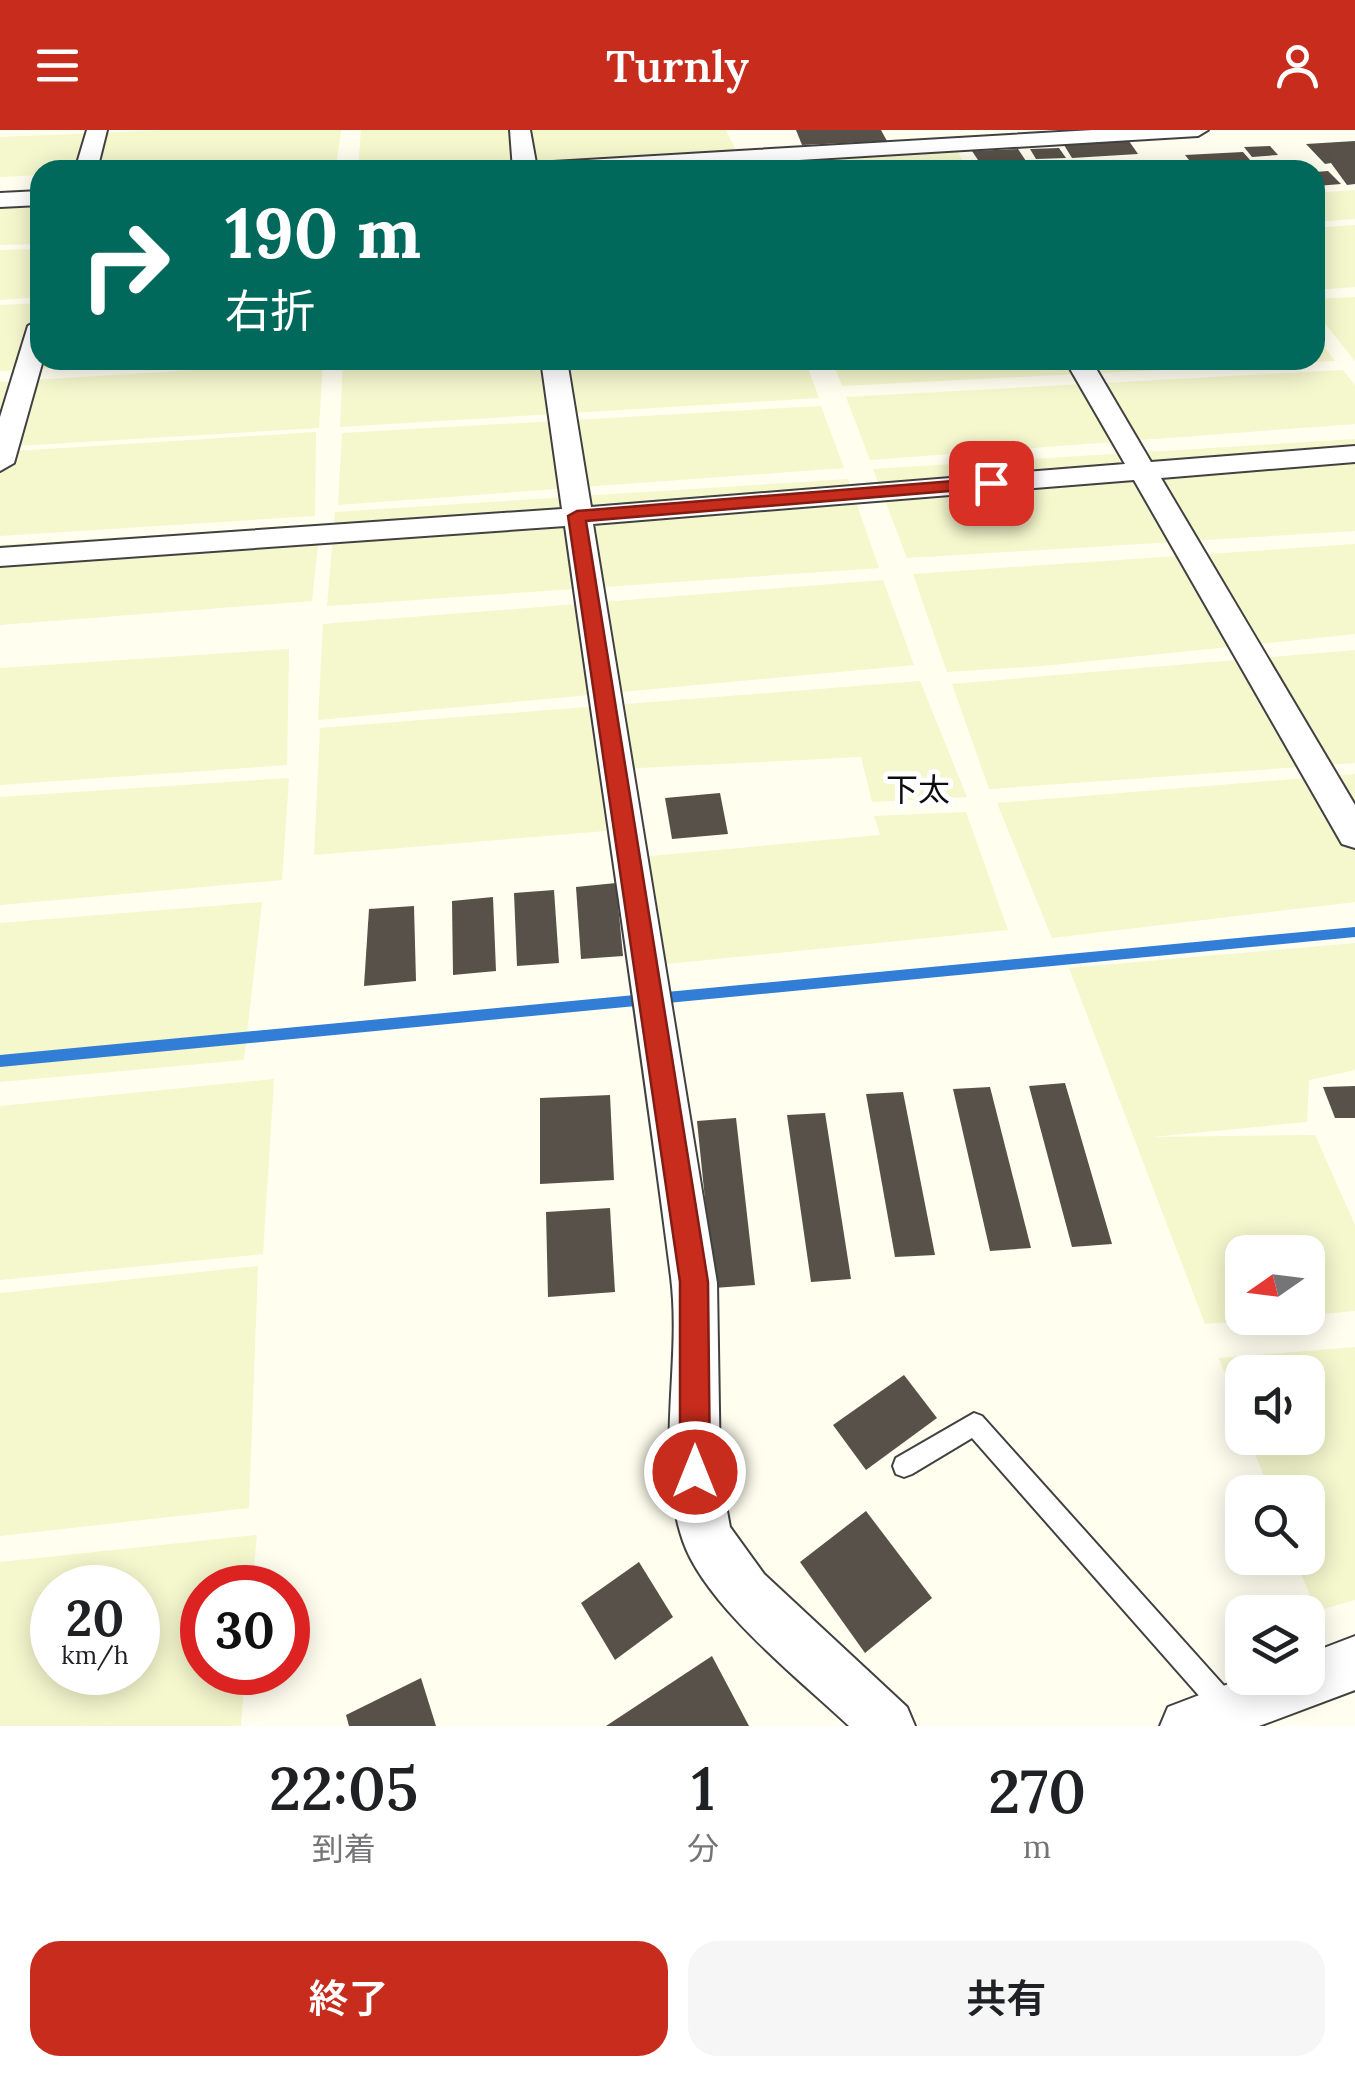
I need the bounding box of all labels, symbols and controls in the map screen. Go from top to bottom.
text: Turnly [606,37,749,94]
icon: menu [30,38,85,93]
icon: person [1270,38,1325,93]
text: 190 m [225,188,421,277]
icon: right [60,200,190,330]
text: 右折 [225,282,315,339]
pin [949,441,1034,526]
icon: arrive [964,456,1019,511]
district label: 下太 [886,769,950,810]
north arrow [1225,1235,1325,1335]
map controls [1225,1235,1325,1695]
button: sound [1225,1355,1325,1455]
position arrow [643,1420,747,1524]
button: search [1225,1475,1325,1575]
speed limit sign: 30 [180,1565,310,1695]
text: 20 [66,1586,124,1650]
button: layers [1225,1595,1325,1695]
text: km/h [61,1639,129,1671]
text: 22:05 [269,1750,418,1826]
text: 1 [692,1750,715,1826]
text: 270 [988,1753,1086,1829]
text: m [1023,1826,1051,1867]
text: 到着 [312,1828,376,1869]
text: 分 [687,1828,719,1869]
button: 終了 [30,1941,668,2056]
button: 共有 [688,1941,1325,2056]

